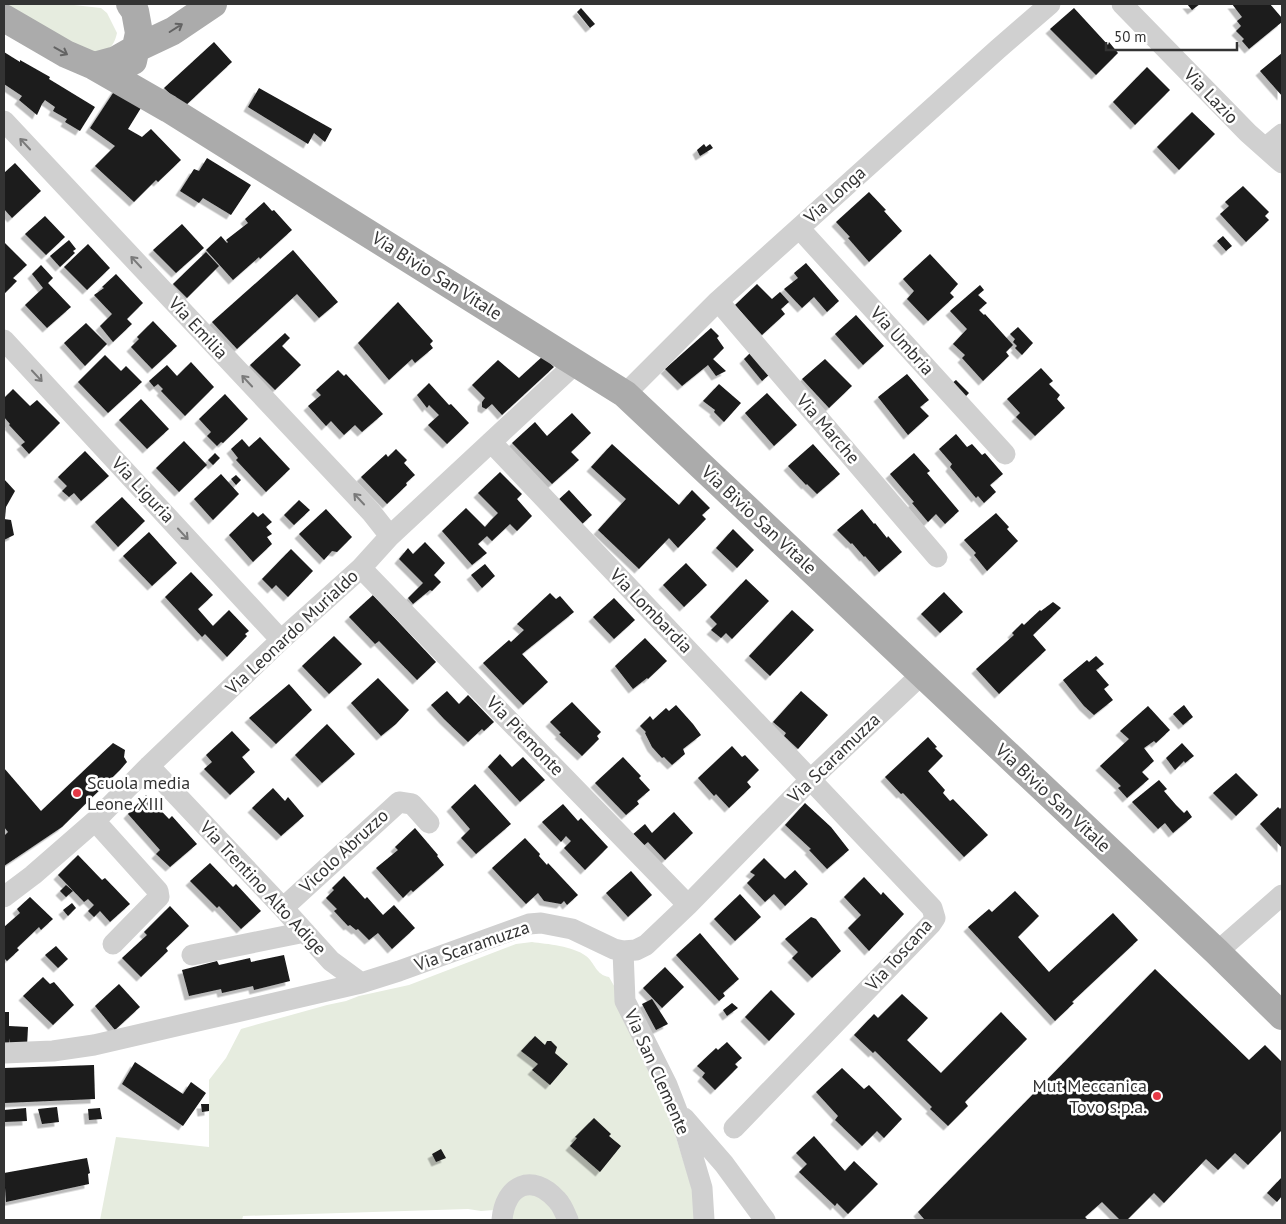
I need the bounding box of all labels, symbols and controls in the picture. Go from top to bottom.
scale bar [1106,20,1237,52]
one-way arrow [169,23,183,33]
text: 50 m [1114,27,1147,46]
one-way arrow [53,47,68,57]
street label: Via Lazio [1178,62,1244,129]
one-way arrow [19,137,31,150]
street label: Via Longa [798,161,870,229]
street label: Via Bivio San Vitale [367,226,507,325]
one-way arrow [130,256,142,269]
street label: Via Emilia [163,291,233,364]
street label: Via Umbria [865,301,939,380]
one-way arrow [31,369,43,382]
one-way arrow [241,374,253,387]
street label: Via Marche [791,388,865,468]
street label: Via Liguria [106,451,180,528]
street label: Via Bivio San Vitale [696,460,822,579]
one-way arrow [353,492,365,505]
one-way arrow [177,527,189,540]
street label: Via Lombardia [604,563,698,658]
street label: Via Leonardo Murialdo [220,564,363,700]
street label: Via Piemonte [481,690,569,780]
street label: Via Scaramuzza [782,708,885,808]
street label: Via Bivio San Vitale [990,738,1116,857]
place label: Scuola media Leone XIII [87,771,190,815]
marker: Scuola media Leone XIII [71,787,83,799]
street label: Vicolo Abruzzo [294,804,393,898]
street label: Via Trentino Alto Adige [194,815,332,960]
street label: Via Toscana [860,914,937,996]
street label: Via Scaramuzza [411,915,532,976]
street label: Via San Clemente [619,1004,695,1138]
place label: Mut Meccanica Tovo s.p.a. [1033,1074,1147,1118]
marker: Mut Meccanica Tovo s.p.a. [1151,1090,1163,1102]

